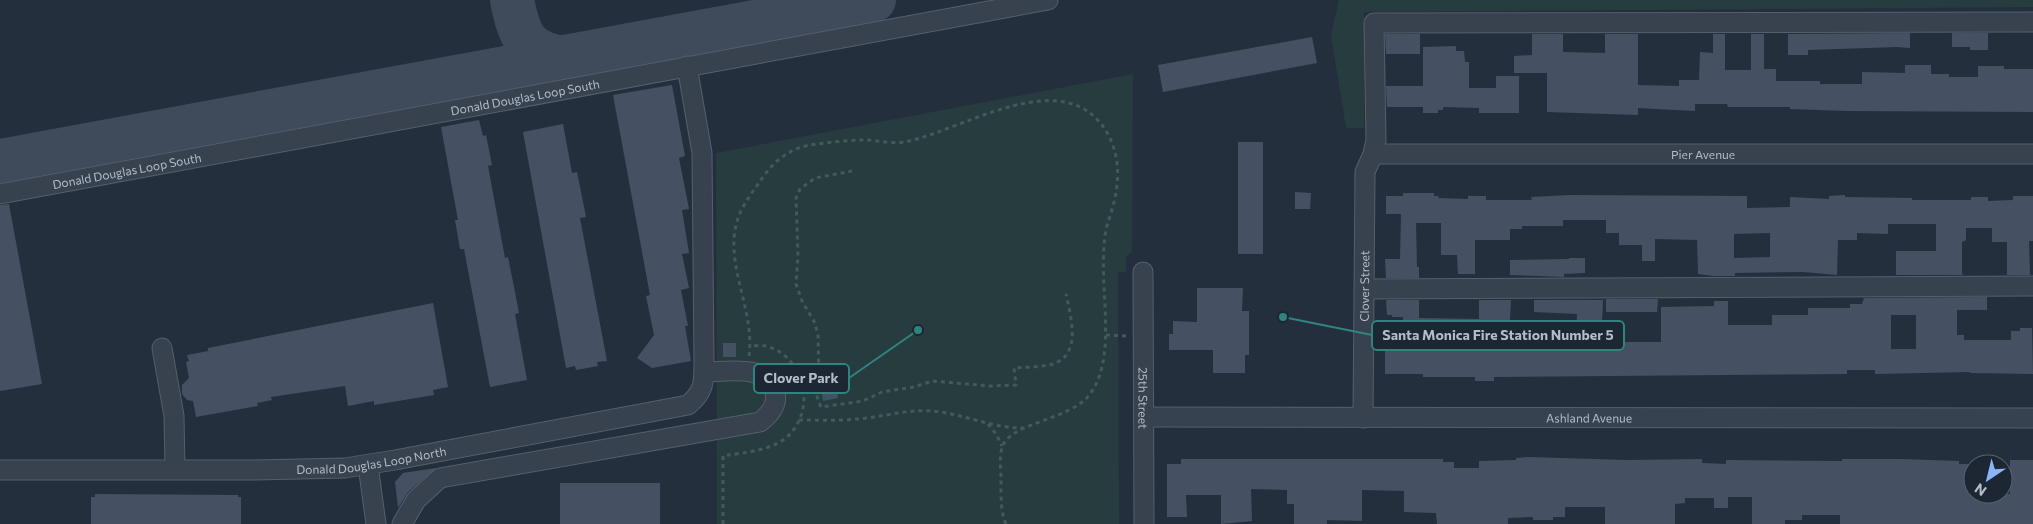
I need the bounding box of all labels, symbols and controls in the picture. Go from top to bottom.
street label: Donald Douglas Loop South [449,76,601,117]
street label: Pier Avenue [1671,147,1735,161]
street label: Donald Douglas Loop South [51,150,202,191]
street label: Clover Street [1357,250,1371,322]
callout: Santa Monica Fire Station Number 5 [1372,321,1624,350]
text: Santa Monica Fire Station Number 5 [1382,326,1614,343]
callout: Clover Park [754,364,849,393]
street label: 25th Street [1136,367,1151,429]
text: Clover Park [764,369,838,386]
street label: Ashland Avenue [1546,410,1632,425]
street label: Donald Douglas Loop North [296,444,447,476]
north arrow [1963,454,2013,504]
text: N [1971,480,1989,500]

